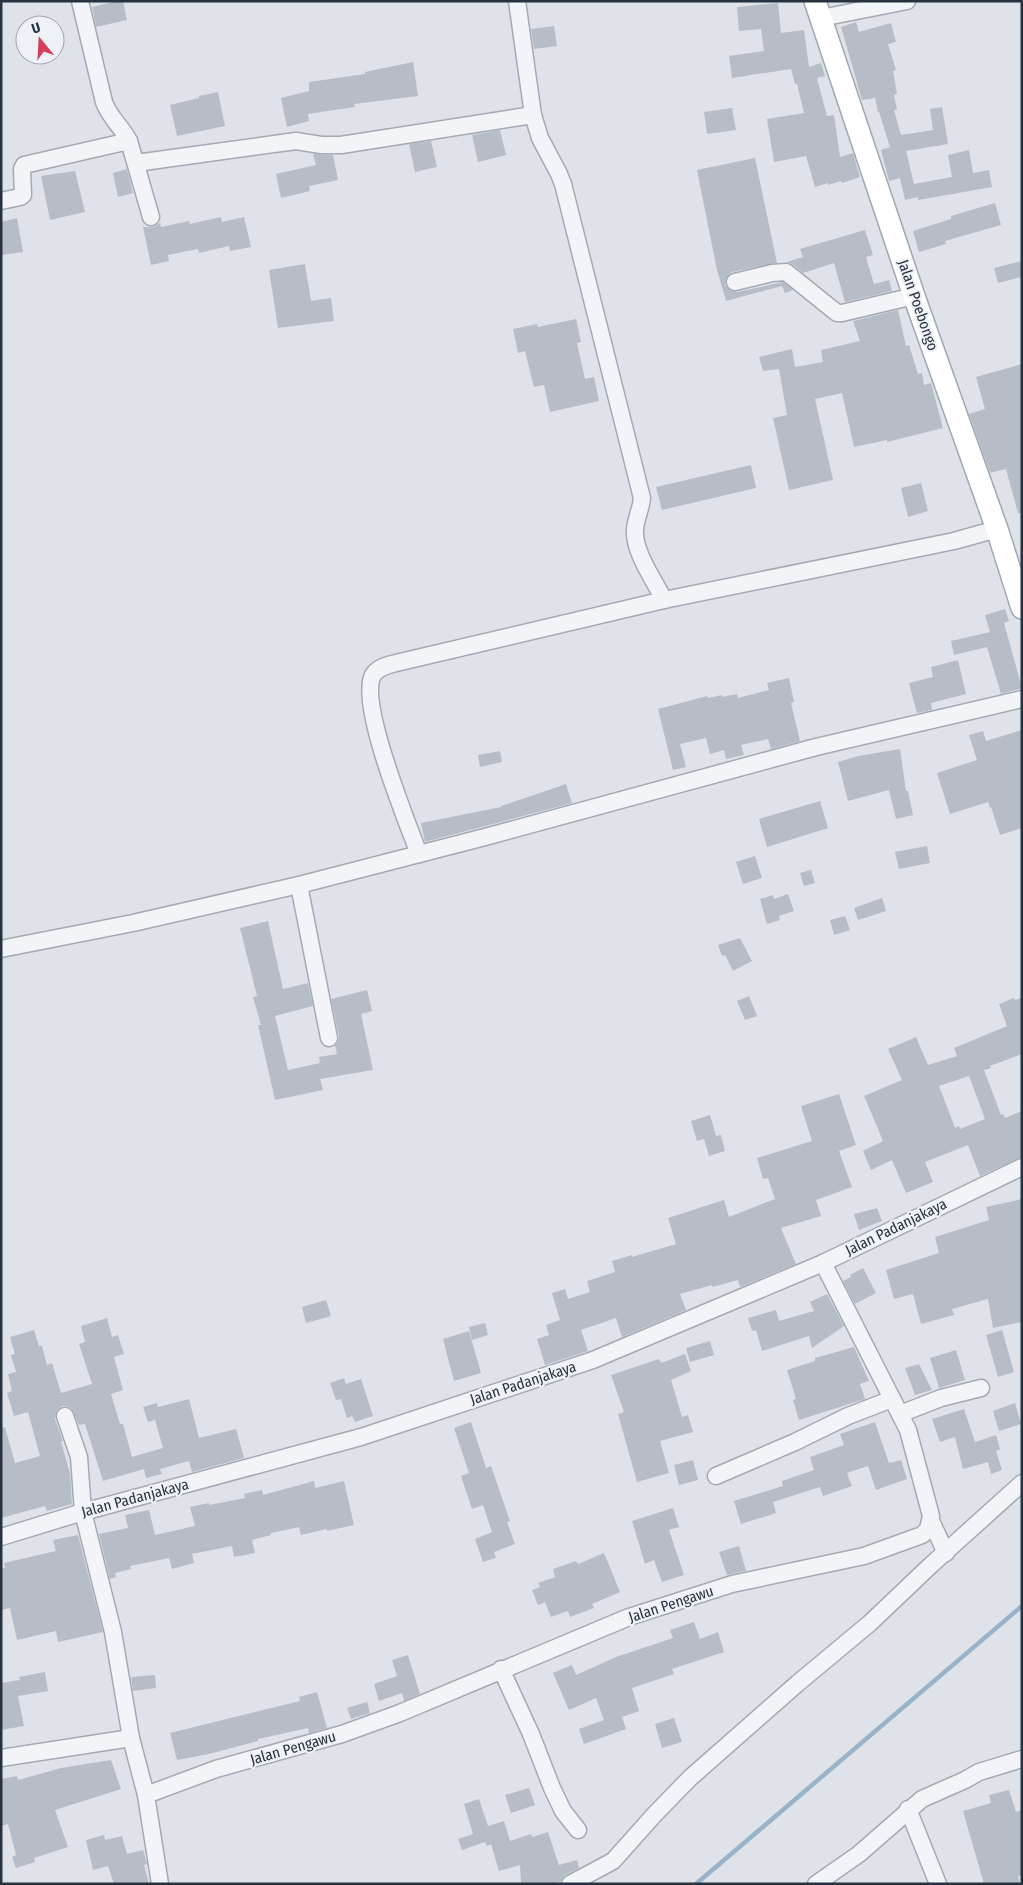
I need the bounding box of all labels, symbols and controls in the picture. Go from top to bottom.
north arrow [15,15,65,65]
text: U [30,19,43,37]
street label: Jalan Poebongo [894,257,942,353]
street label: Jalan Padanjakaya [842,1195,950,1259]
street label: Jalan Padanjakaya [468,1357,578,1409]
street label: Jalan Padanjakaya [79,1475,191,1521]
street label: Jalan Pengawu [626,1582,716,1626]
street label: Jalan Pengawu [248,1727,338,1769]

